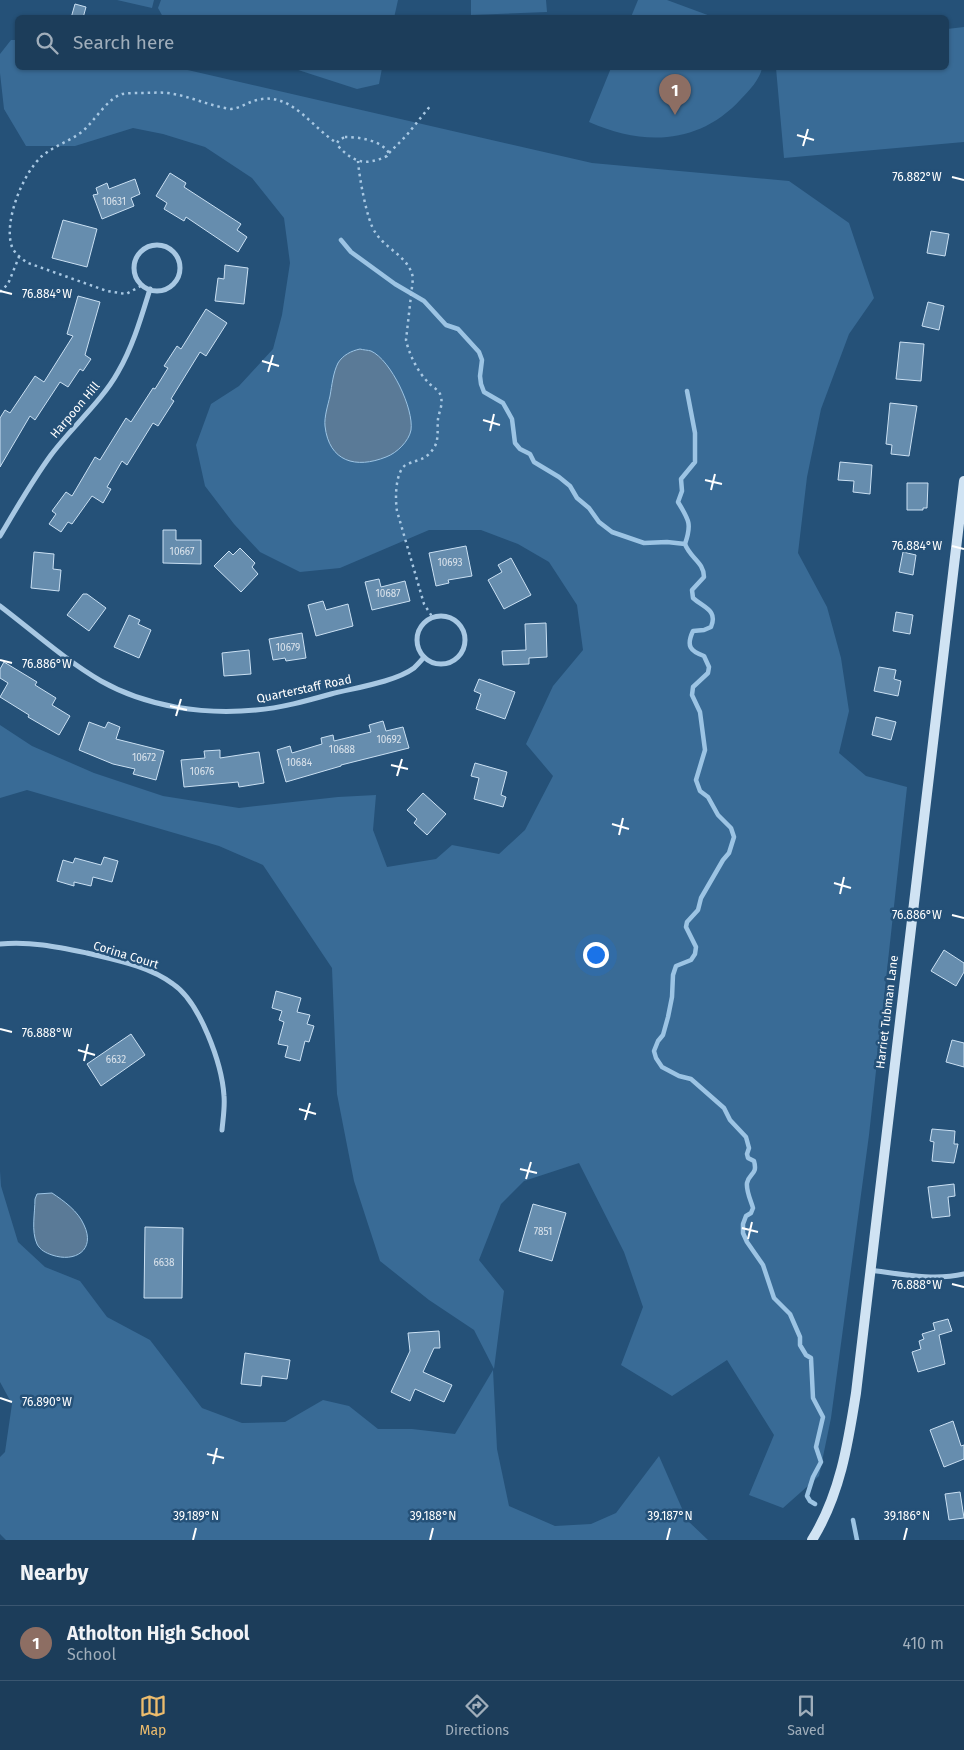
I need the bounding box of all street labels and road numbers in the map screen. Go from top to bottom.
street label: Harpoon Hill [47,379,103,441]
street label: Quarterstaff Road [255,672,353,706]
street label: Corina Court [92,938,161,972]
street label: Harriet Tubman Lane [873,954,901,1070]

